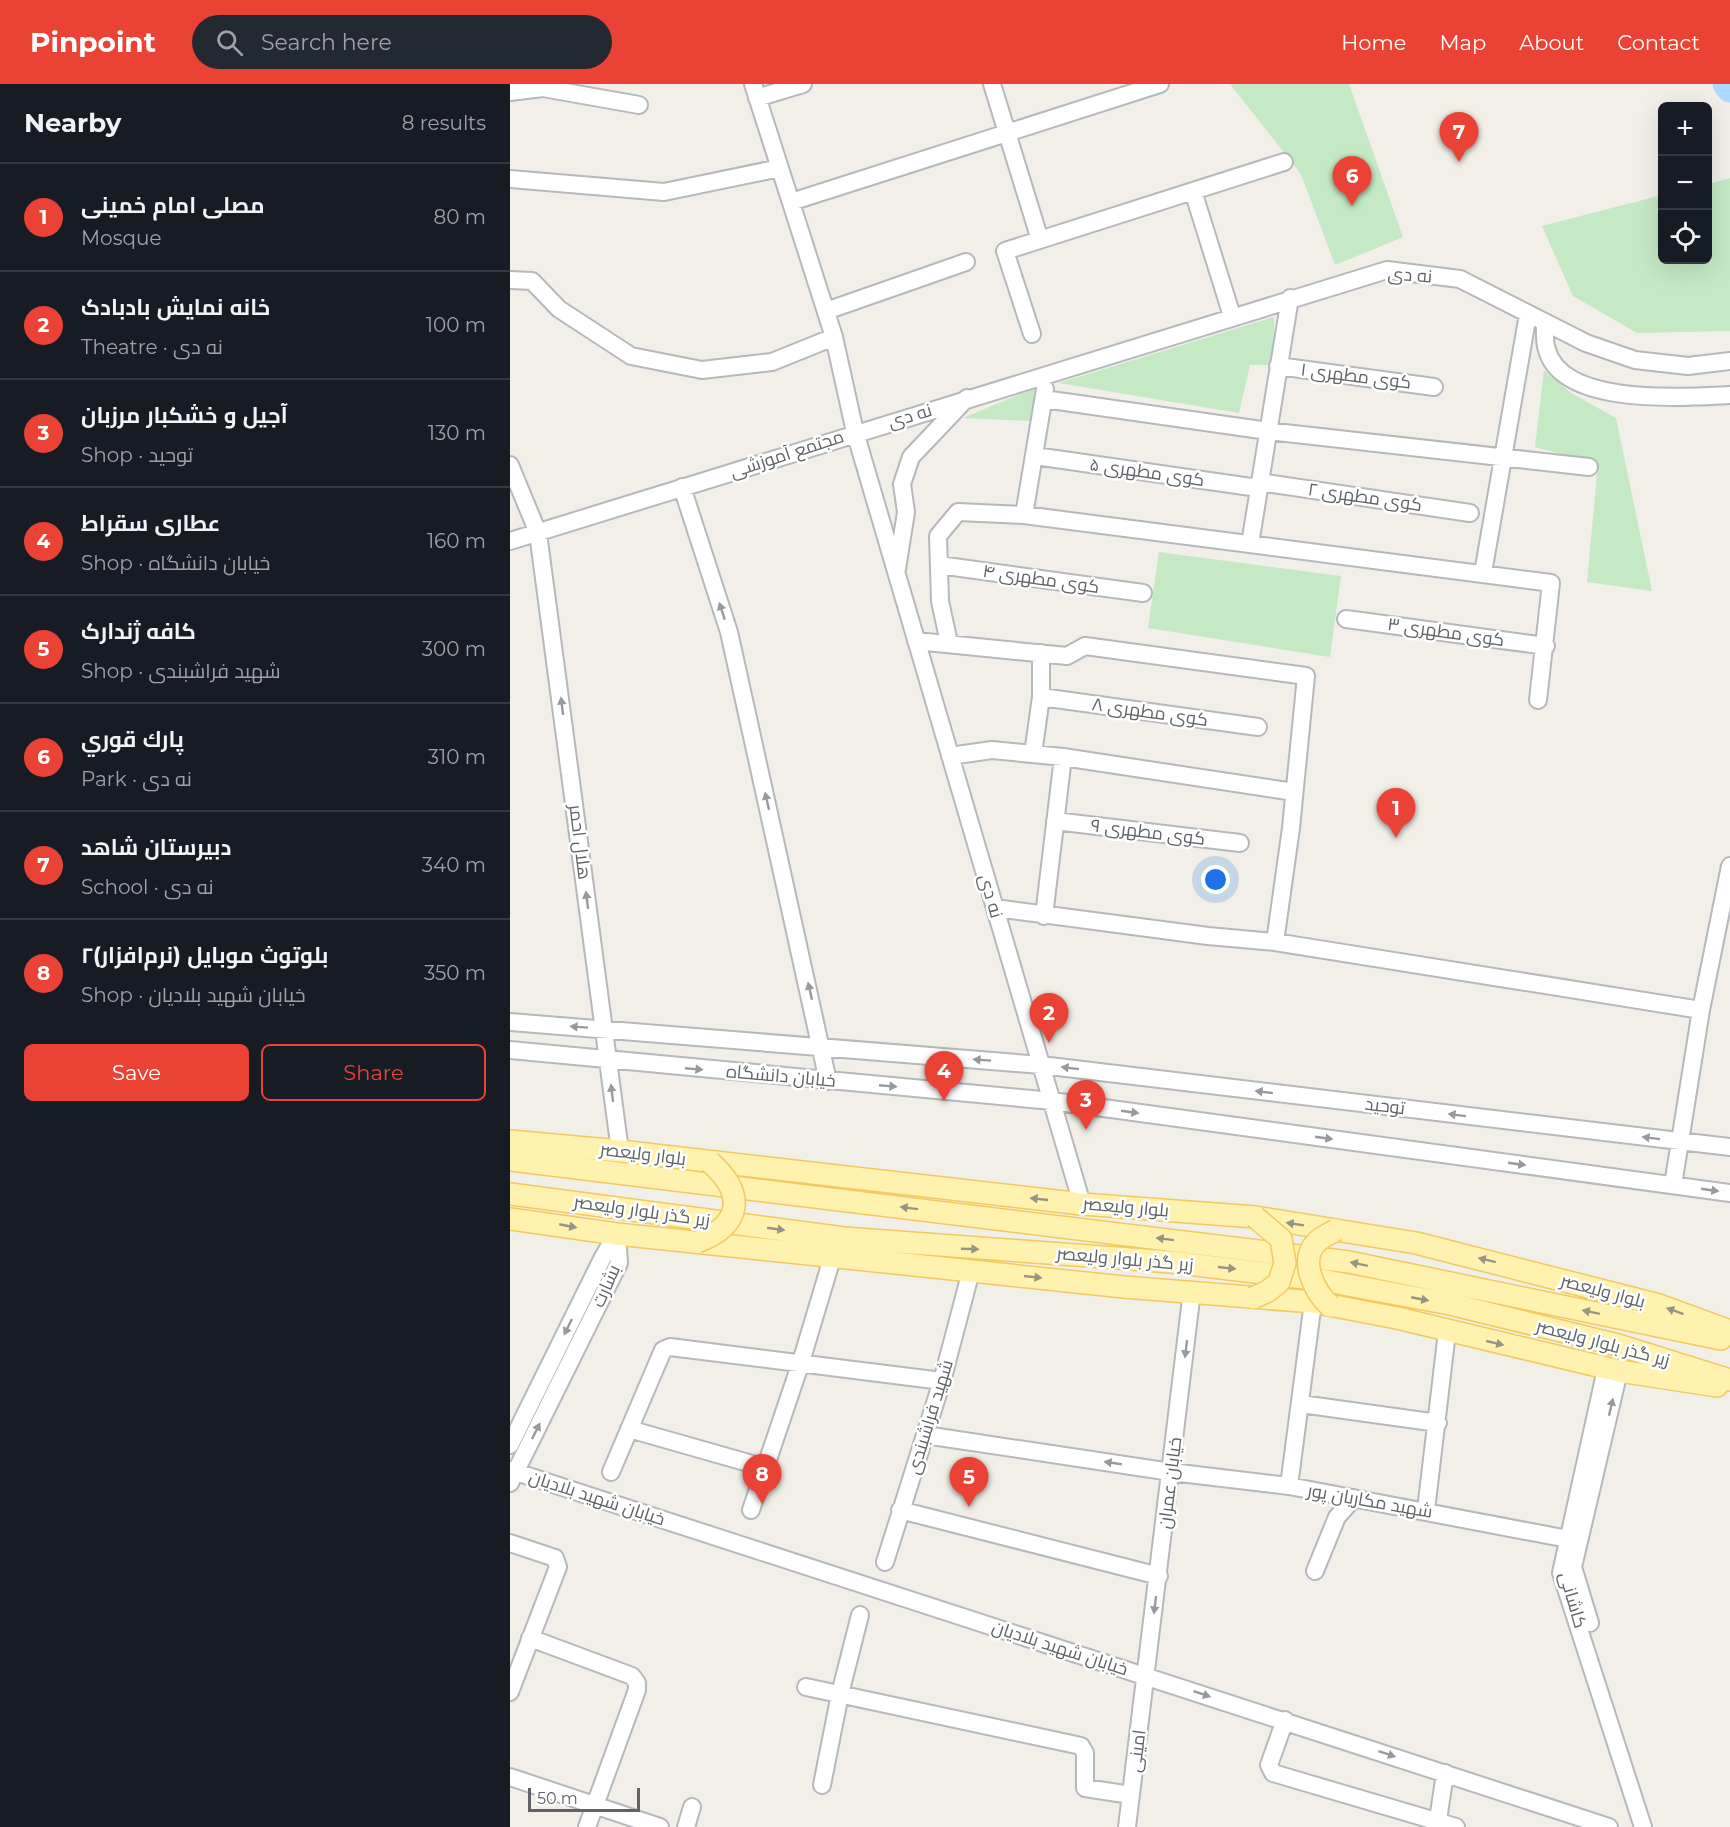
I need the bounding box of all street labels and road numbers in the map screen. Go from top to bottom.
street label: نه دی [1387,262,1433,288]
street label: کوی مطهری ۱ [1299,358,1413,394]
street label: نه دی [885,399,935,433]
street label: مجتمع آموزشی [727,425,847,484]
street label: کوی مطهری ۵ [1088,453,1206,491]
street label: کوی مطهری ۲ [1306,478,1424,516]
street label: کوی مطهری ۴ [981,560,1101,598]
street label: کوی مطهری ۳ [1386,613,1506,651]
street label: کوی مطهری ۸ [1091,693,1209,731]
street label: هلال احمر [564,802,596,881]
street label: کوی مطهری ۹ [1090,814,1206,850]
street label: نه دی [974,871,1008,921]
street label: خیابان دانشگاه [725,1060,837,1092]
street label: توحید [1364,1093,1406,1119]
street label: بلوار ولیعصر [598,1138,687,1170]
street label: زیر گذر بلوار ولیعصر [571,1190,712,1231]
street label: بلوار ولیعصر [1081,1192,1170,1222]
street label: زیر گذر بلوار ولیعصر [1055,1242,1194,1276]
street label: بشارت [587,1261,625,1311]
street label: بلوار ولیعصر [1557,1269,1648,1313]
street label: زیر گذر بلوار ولیعصر [1533,1314,1672,1371]
street label: شهید فراشبندی [902,1357,958,1477]
street label: خیابان عمران [1153,1436,1187,1530]
street label: خیابان شهید بلادیان [526,1466,668,1530]
street label: شهید مکاریان پور [1305,1479,1434,1524]
street label: کاشانی [1555,1569,1591,1631]
street label: خیابان شهید بلادیان [989,1616,1131,1680]
street label: امینی [1123,1728,1151,1774]

